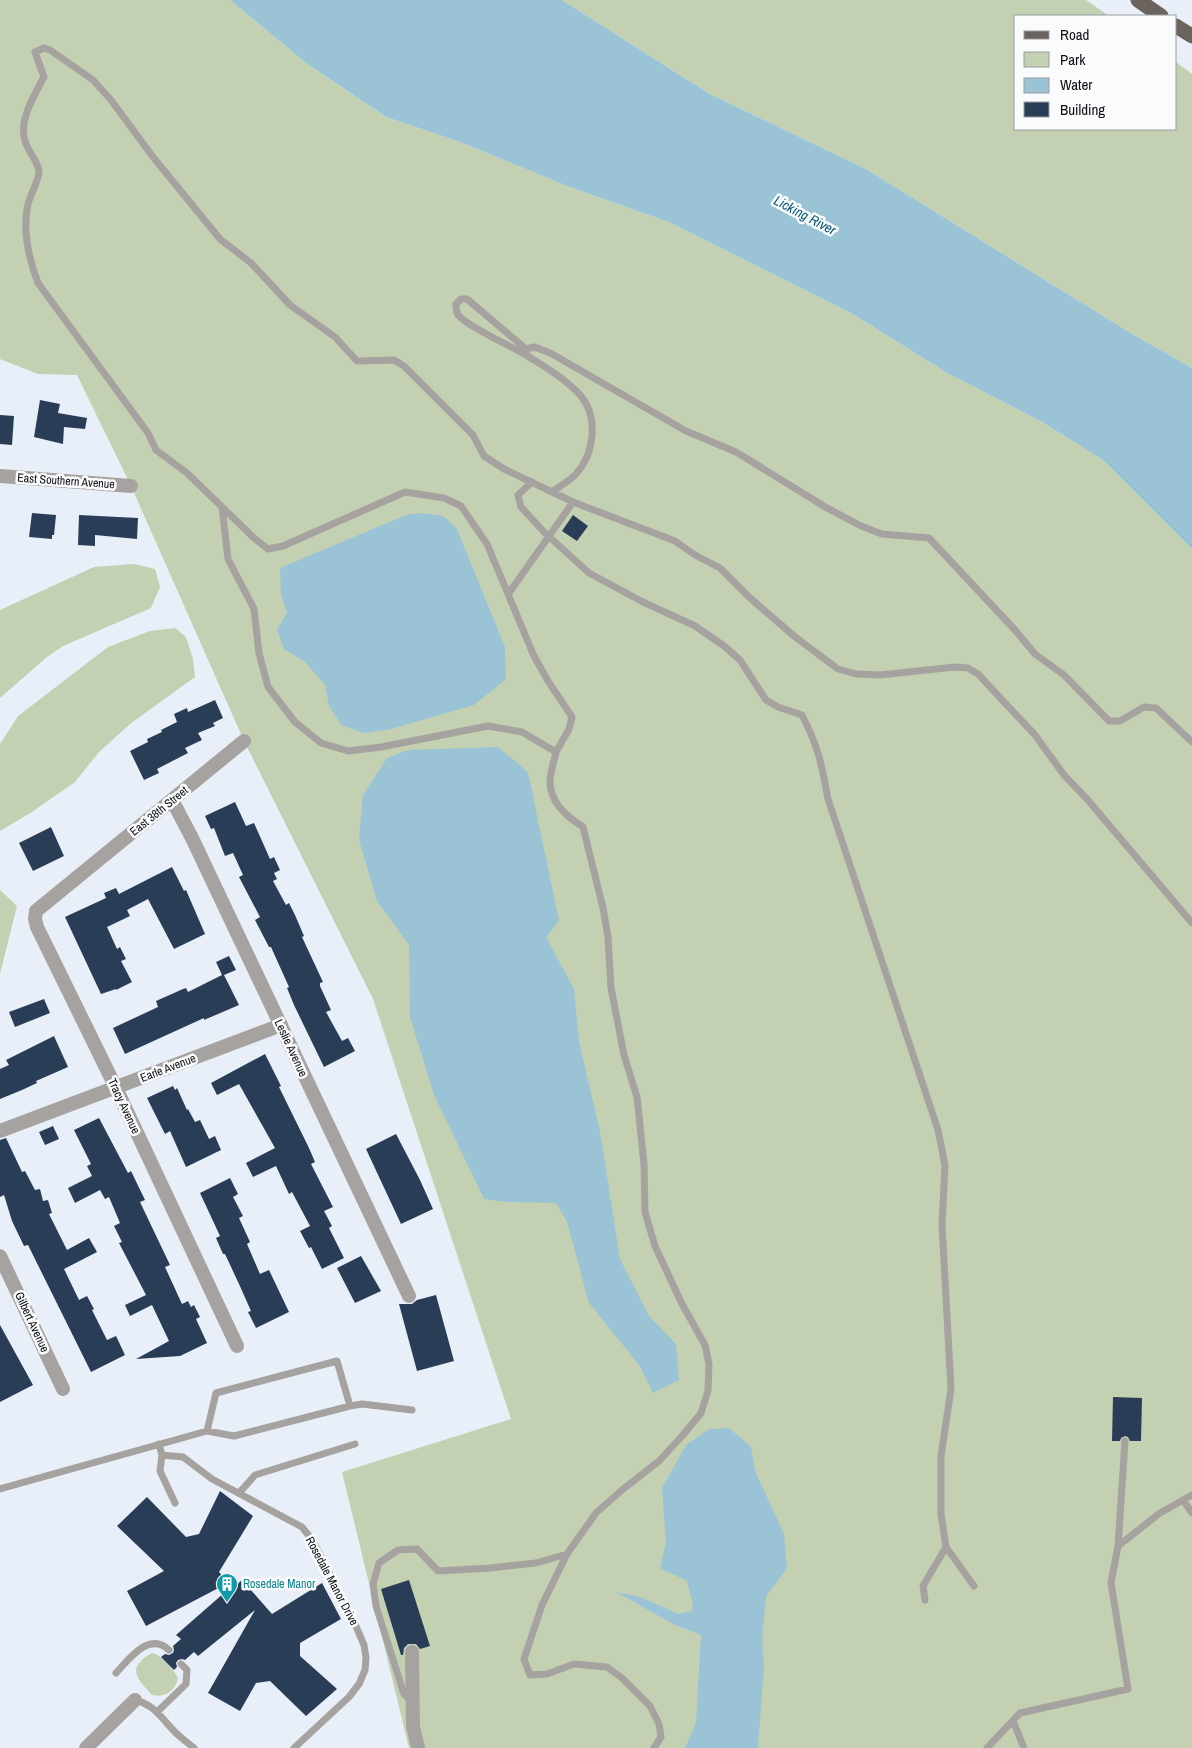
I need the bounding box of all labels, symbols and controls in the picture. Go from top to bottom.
legend [1014,15,1177,130]
text: Road [1060,24,1089,45]
text: Park [1060,49,1086,70]
text: Water [1060,74,1092,95]
text: Building [1060,99,1105,120]
water label: Licking River [771,191,840,239]
street label: East Southern Avenue [17,470,115,492]
street label: East 38th Street [127,782,192,839]
street label: Leslie Avenue [271,1017,311,1079]
street label: Earle Avenue [138,1050,198,1086]
street label: Tracy Avenue [104,1076,144,1136]
street label: Gilbert Avenue [11,1289,53,1355]
street label: Rosedale Manor Drive [302,1534,362,1628]
building icon: Rosedale Manor [215,1572,239,1603]
place label: Rosedale Manor [243,1576,316,1592]

